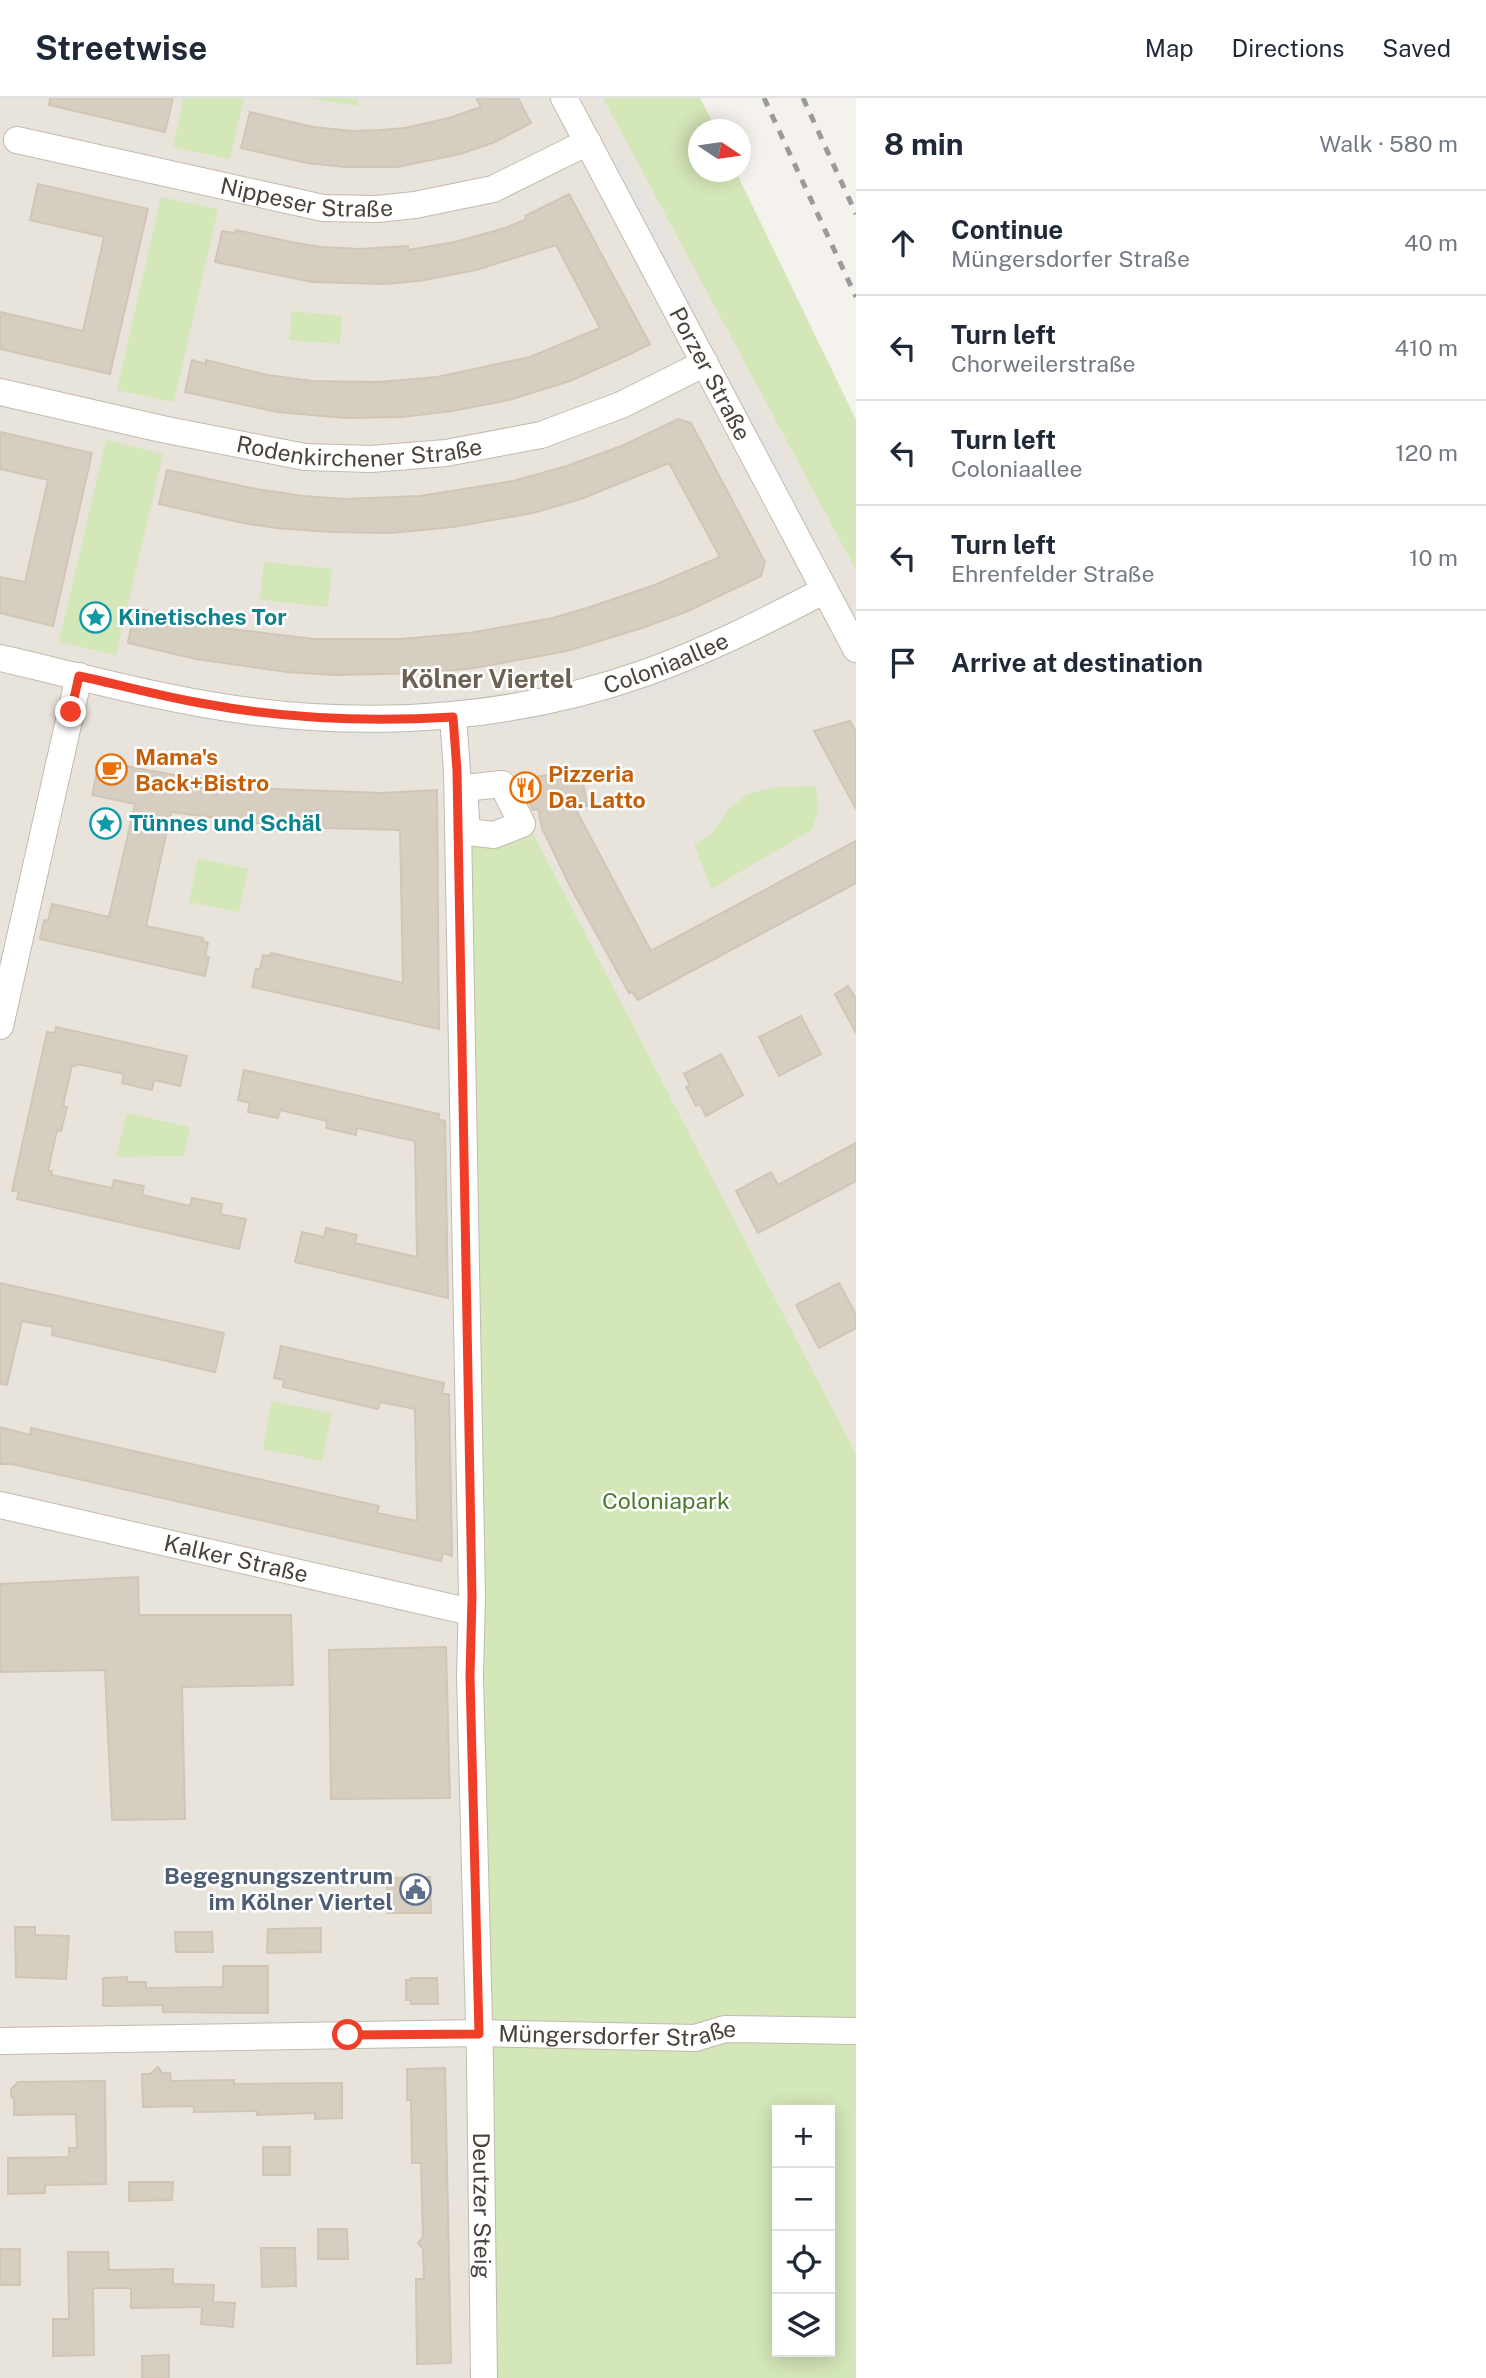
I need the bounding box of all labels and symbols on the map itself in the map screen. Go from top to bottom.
north arrow [688,119,751,182]
street label: Nippeser Straße [218,172,394,222]
street label: Porzer Straße [664,302,757,445]
street label: Rodenkirchener Straße [234,430,484,472]
place icon: Kinetisches Tor [78,600,112,634]
place label: Kinetisches Tor [118,603,287,630]
street label: Coloniaallee [600,626,732,699]
district label: Kölner Viertel [401,663,573,694]
route end [55,696,86,727]
place label: Mama's Back+Bistro [135,743,269,796]
cafe icon: Mama's Back+Bistro [95,753,129,787]
place label: Pizzeria Da. Latto [548,760,646,813]
restaurant icon: Pizzeria Da. Latto [508,770,542,804]
place icon: Tünnes und Schäl [89,806,123,840]
place label: Tünnes und Schäl [129,809,322,836]
park label: Coloniapark [602,1487,730,1514]
street label: Kalker Straße [161,1529,311,1588]
place label: Begegnungszentrum im Kölner Viertel [164,1862,393,1915]
public building icon: Begegnungszentrum im Kölner Viertel [399,1872,433,1906]
street label: Müngersdorfer Straße [498,2015,736,2051]
route start [332,2019,363,2050]
street label: Deutzer Steig [468,2132,497,2279]

